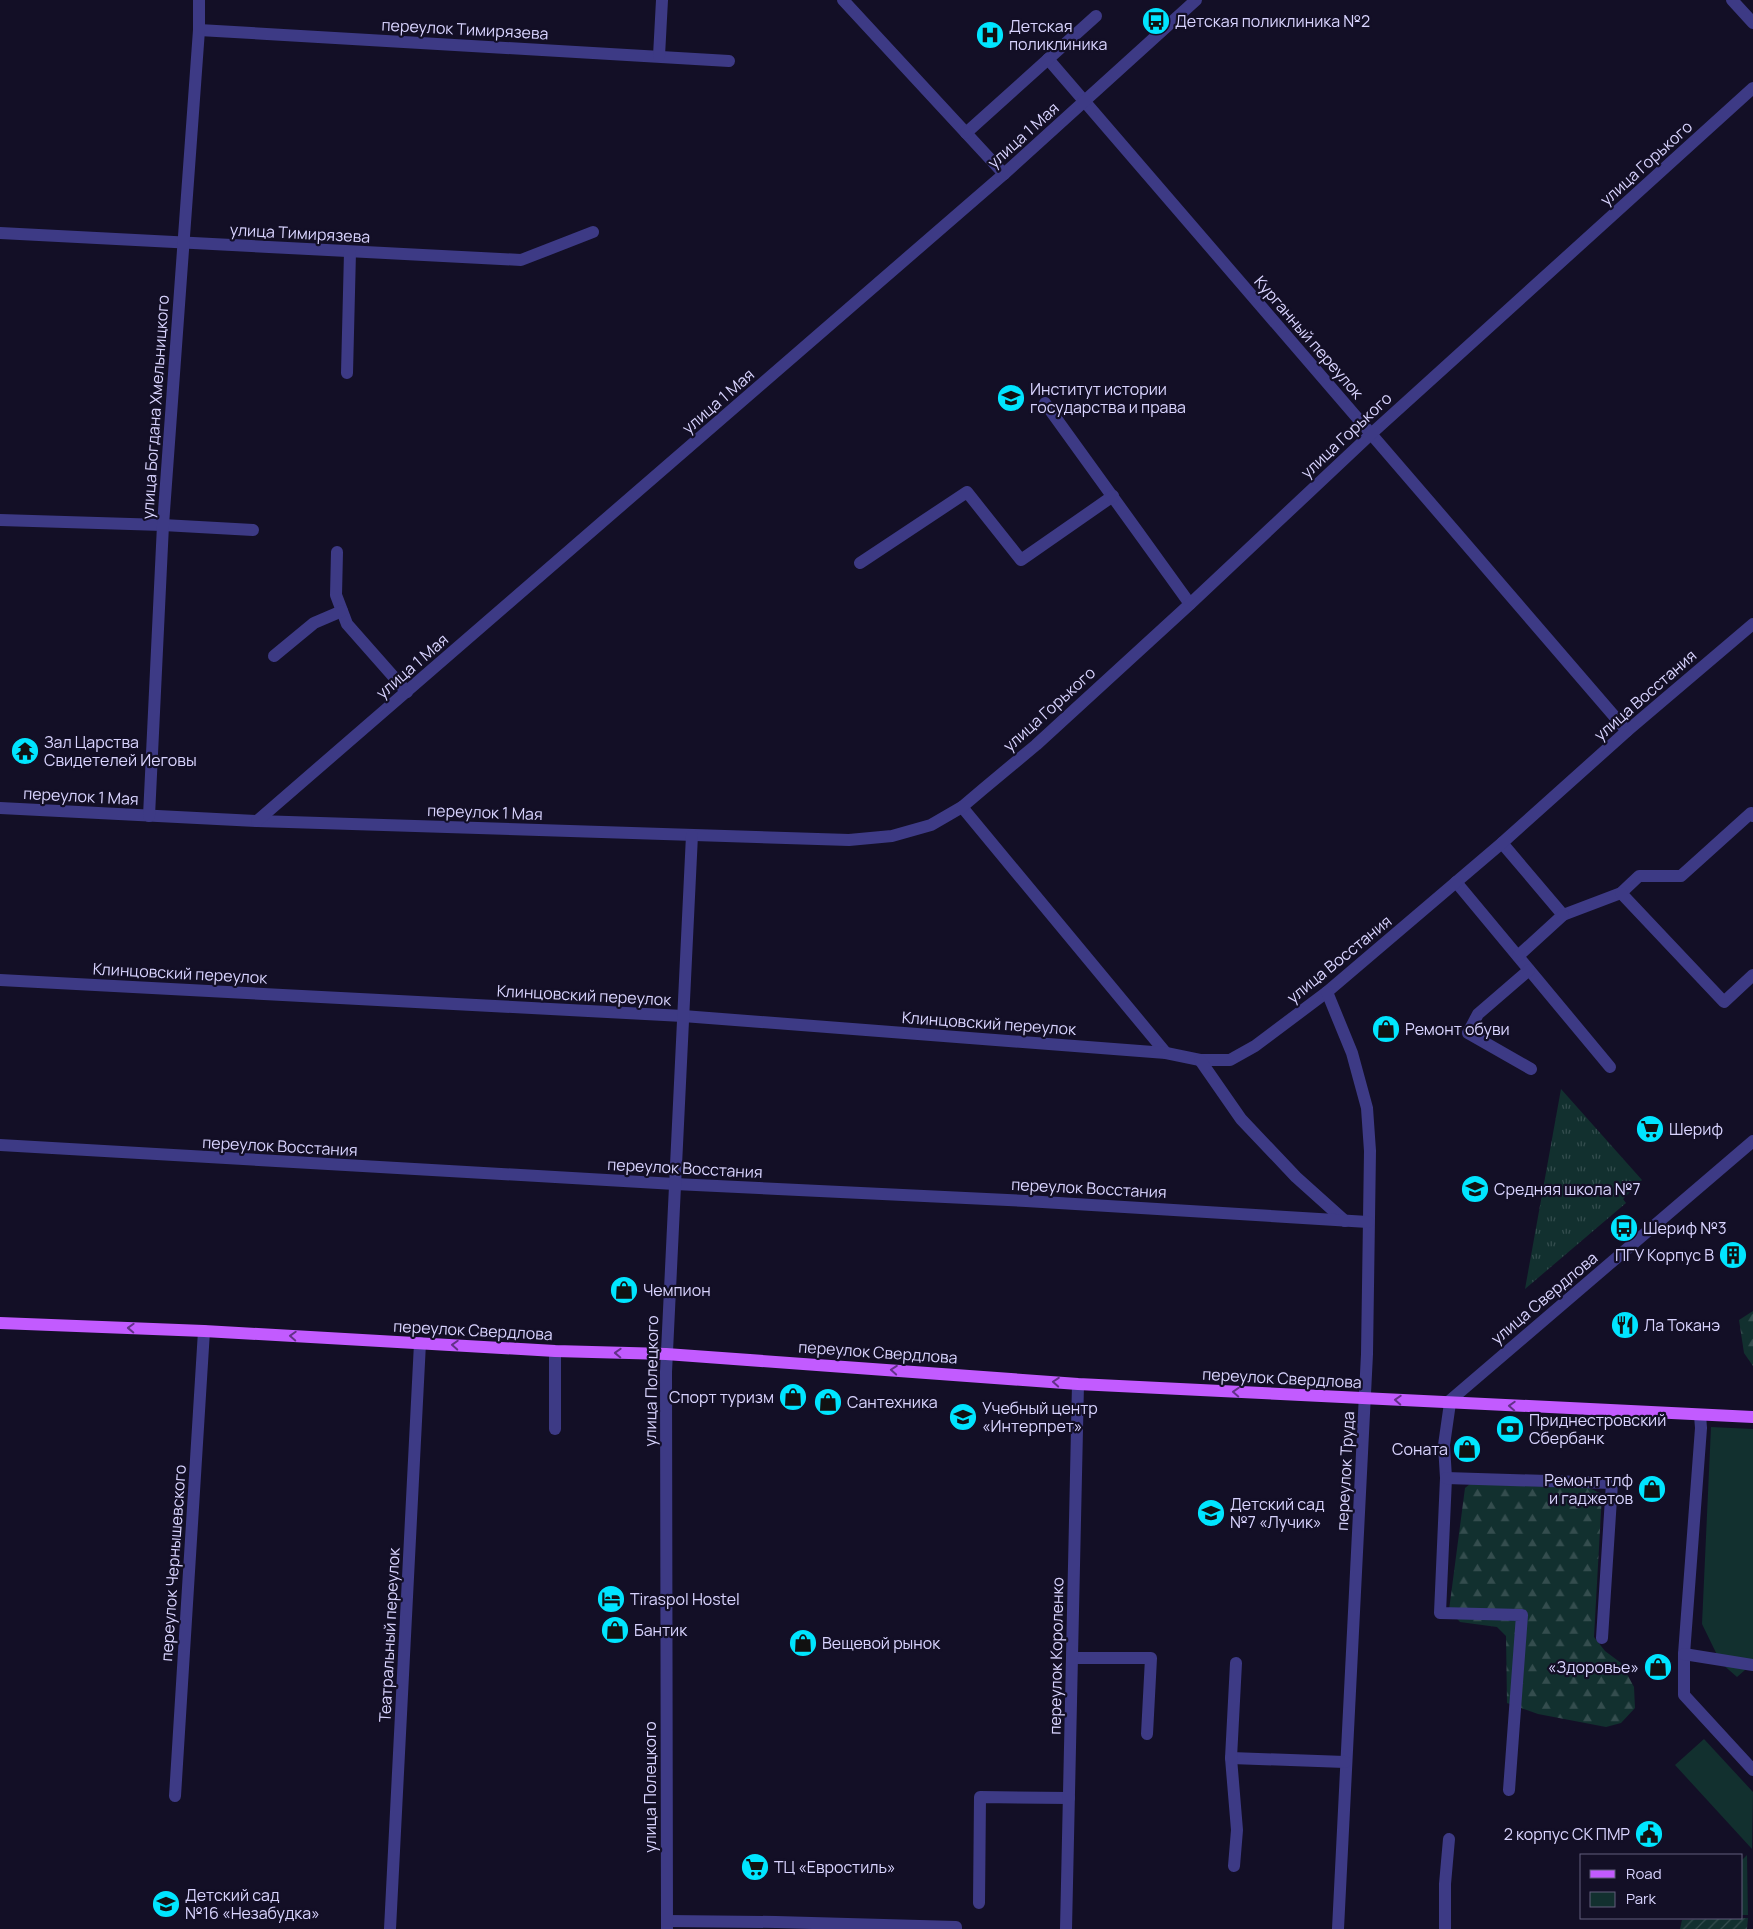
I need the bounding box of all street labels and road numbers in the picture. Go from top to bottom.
street label: переулок Тимирязева [381,14,549,44]
street label: улица 1 Мая [983,97,1063,173]
street label: улица Горького [1595,116,1697,210]
street label: улица Тимирязева [229,218,371,248]
street label: Курганный переулок [1249,271,1369,404]
street label: улица Богдана Хмельницкого [136,294,174,520]
street label: улица 1 Мая [677,363,759,439]
street label: улица Горького [1296,387,1396,483]
street label: улица 1 Мая [371,628,453,704]
street label: улица Восстания [1589,644,1701,746]
street label: улица Горького [998,662,1100,756]
street label: переулок 1 Мая [23,782,139,810]
street label: переулок 1 Мая [427,799,543,825]
street label: улица Восстания [1282,910,1396,1008]
street label: Клинцовский переулок [92,957,269,989]
street label: Клинцовский переулок [496,979,673,1011]
street label: Клинцовский переулок [901,1006,1078,1040]
street label: переулок Восстания [202,1131,358,1161]
street label: переулок Восстания [607,1153,763,1183]
street label: переулок Восстания [1011,1173,1167,1203]
street label: улица Свердлова [1486,1247,1602,1349]
street label: переулок Свердлова [393,1315,553,1345]
street label: улица Полецкого [639,1315,663,1447]
street label: переулок Свердлова [798,1335,958,1369]
street label: переулок Свердлова [1202,1363,1362,1393]
street label: переулок Труда [1331,1411,1359,1531]
street label: переулок Чернышевского [155,1464,191,1662]
street label: Театральный переулок [373,1546,405,1723]
street label: переулок Короленко [1044,1577,1068,1735]
street label: улица Полецкого [639,1721,661,1853]

